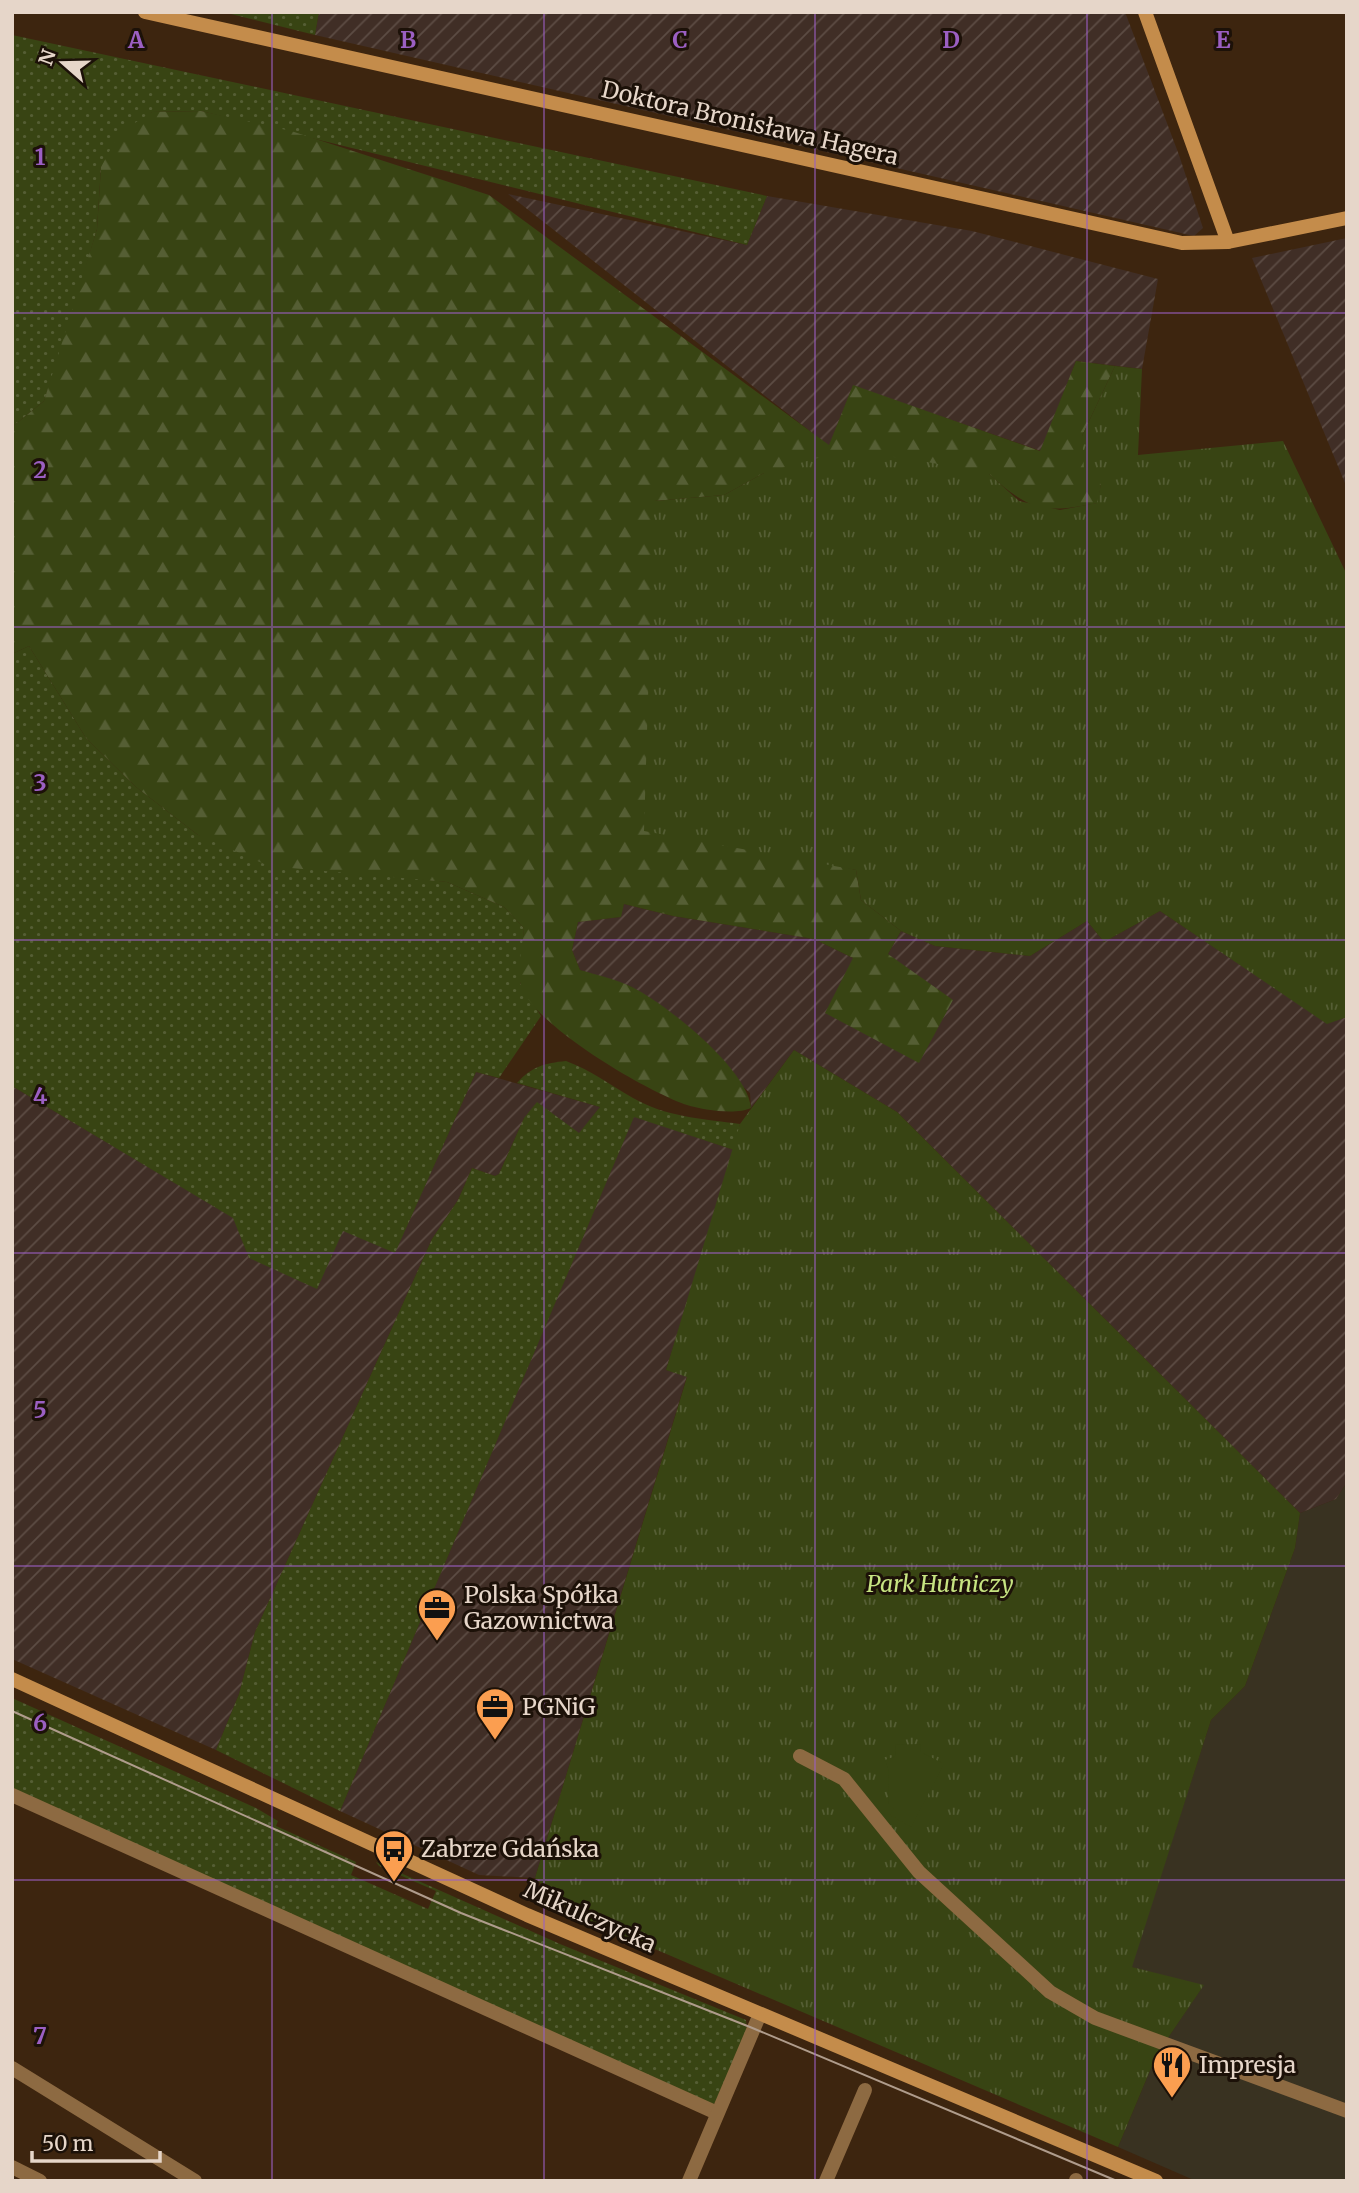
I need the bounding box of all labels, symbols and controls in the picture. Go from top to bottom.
text: A [127,25,145,54]
text: B [400,25,416,54]
text: C [672,25,688,54]
text: D [942,25,960,54]
text: E [1215,25,1231,54]
north arrow [28,28,98,98]
text: N [33,46,61,68]
street label: Doktora Bronisława Hagera [599,74,901,171]
text: 1 [35,142,46,171]
text: 2 [33,455,47,484]
text: 3 [33,768,47,797]
text: 4 [33,1081,48,1110]
text: 5 [33,1395,47,1424]
park label: Park Hutniczy [866,1569,1014,1598]
place label: Polska Spółka Gazownictwa [464,1580,619,1635]
office icon: Polska Spółka Gazownictwa [416,1587,458,1642]
office icon: PGNiG [474,1686,516,1741]
place label: PGNiG [522,1692,596,1721]
text: 6 [33,1708,47,1737]
bus stop icon: Zabrze Gdańska [373,1828,415,1883]
place label: Zabrze Gdańska [421,1834,599,1863]
street label: Mikulczycka [520,1874,661,1959]
text: 7 [33,2021,47,2050]
restaurant icon: Impresja [1151,2044,1193,2099]
place label: Impresja [1199,2050,1296,2079]
scale bar [32,2120,159,2164]
text: 50 m [42,2130,93,2157]

